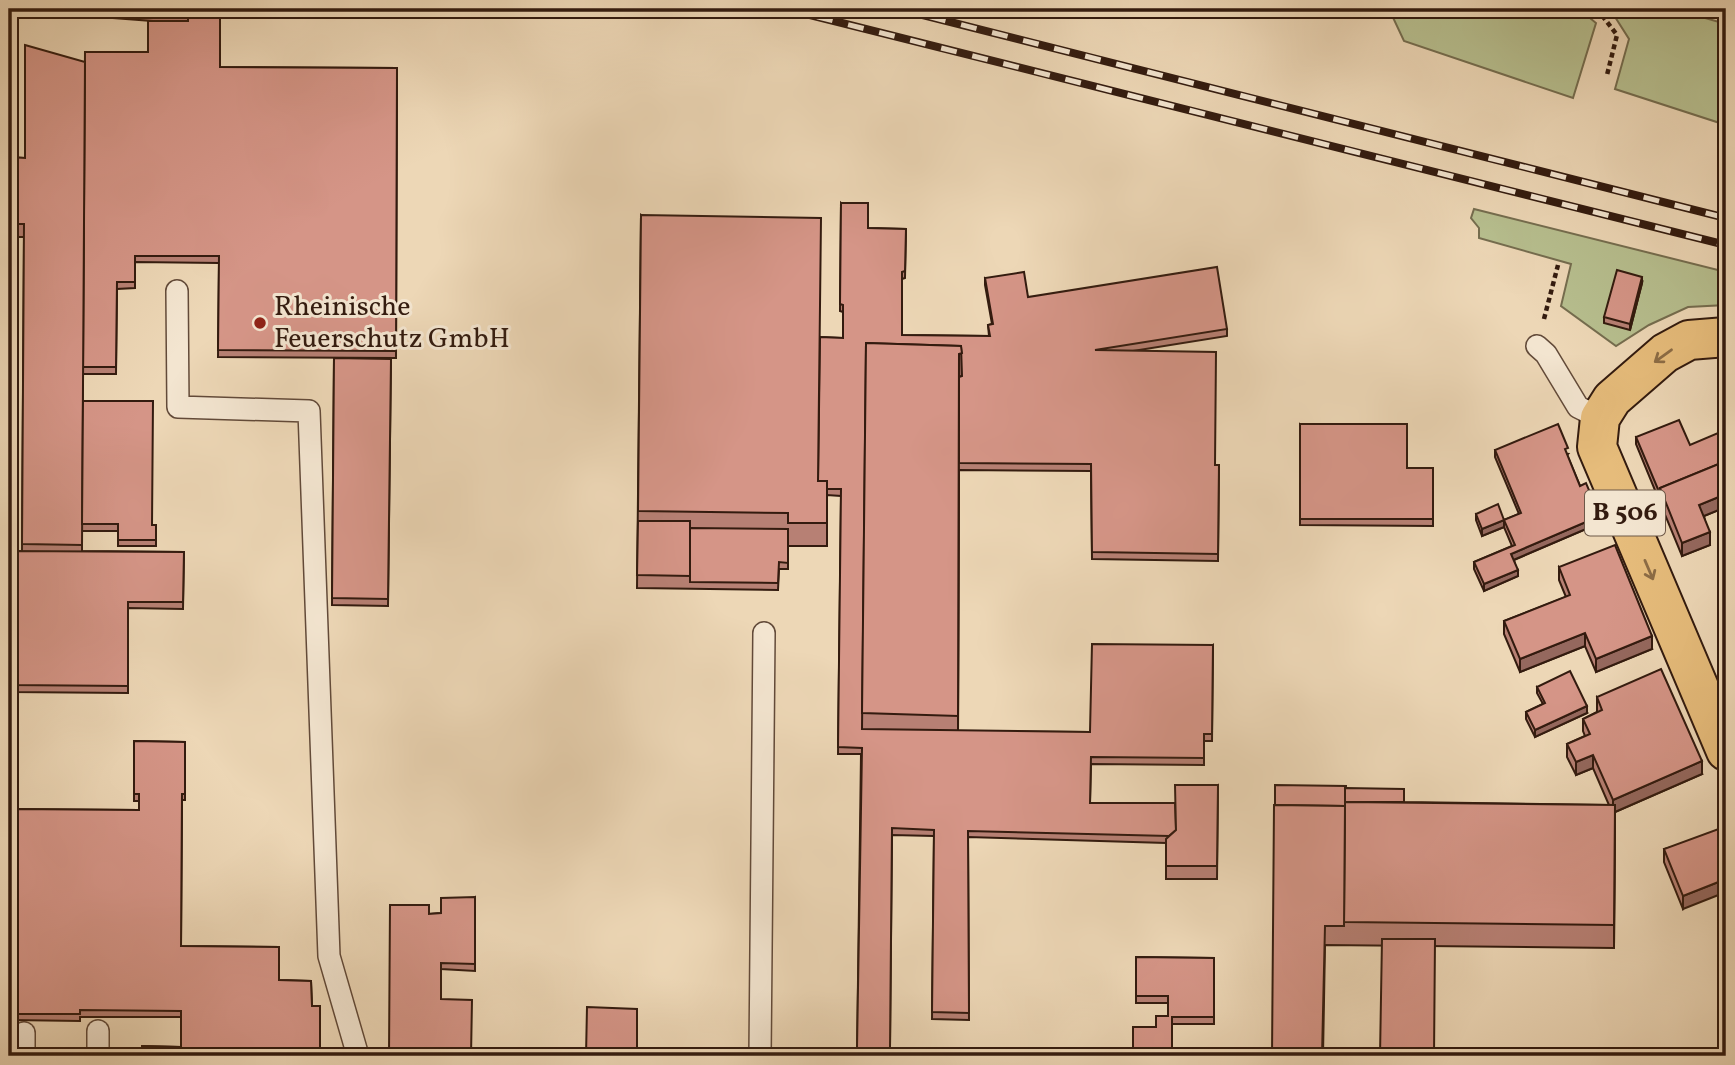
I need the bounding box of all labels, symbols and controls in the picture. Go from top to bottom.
place label: Rheinische Feuerschutz GmbH [274,288,510,359]
marker: Rheinische Feuerschutz GmbH [252,315,268,331]
one-way arrow [1653,348,1672,363]
road number: B 506 [1585,491,1665,536]
one-way arrow [1643,559,1656,580]

